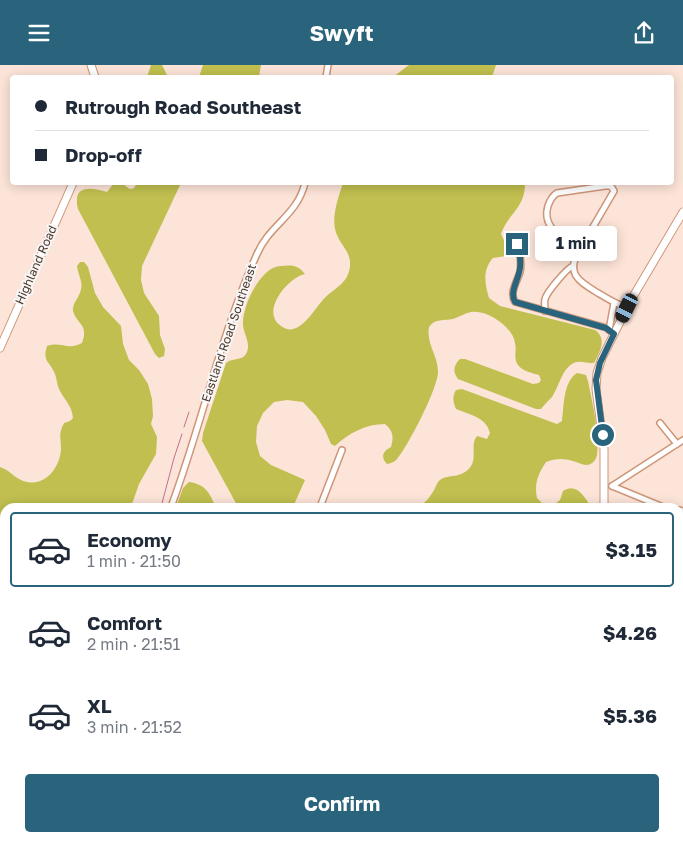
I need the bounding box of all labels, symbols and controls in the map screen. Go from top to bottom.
icon: menu [25,19,53,47]
text: Swyft [310,19,373,46]
icon: share [630,19,658,47]
text: Rutrough Road Southeast [65,95,301,118]
text: Drop-off [65,143,142,166]
street label: Highland Road [11,223,60,307]
callout: 1 min [534,227,617,261]
route end [506,233,528,255]
text: 1 min [556,233,596,253]
street label: Eastland Road Southeast [198,262,259,404]
car [613,291,640,325]
route start [592,424,614,446]
icon: car [27,527,72,572]
text: Economy [87,528,172,551]
text: $3.15 [605,538,657,561]
text: 1 min · 21:50 [87,551,181,571]
icon: car [27,610,72,655]
text: Comfort [87,611,162,634]
text: $4.26 [603,621,657,644]
text: 2 min · 21:51 [87,634,180,654]
icon: car [27,693,72,738]
text: XL [87,694,112,717]
text: $5.36 [603,704,657,727]
text: 3 min · 21:52 [87,717,182,737]
button: Confirm [25,774,659,832]

